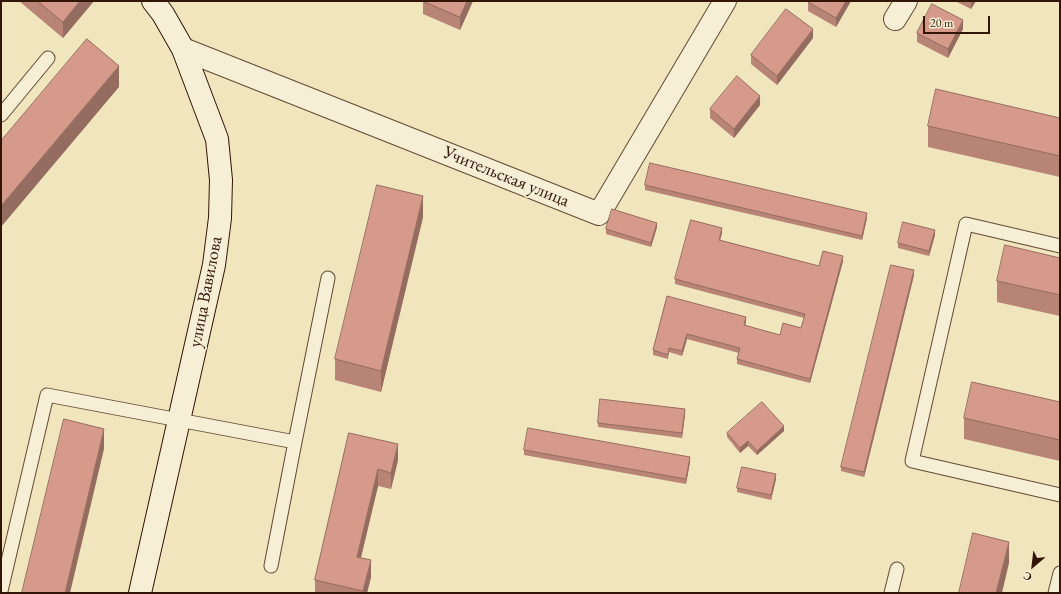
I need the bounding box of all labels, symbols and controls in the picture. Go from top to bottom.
scale bar [925,8,992,34]
text: 20 m [930,15,953,31]
street label: Учительская улица [440,142,572,212]
street label: улица Вавилова [185,235,227,349]
north arrow [1013,546,1053,586]
text: С [1021,569,1034,585]

